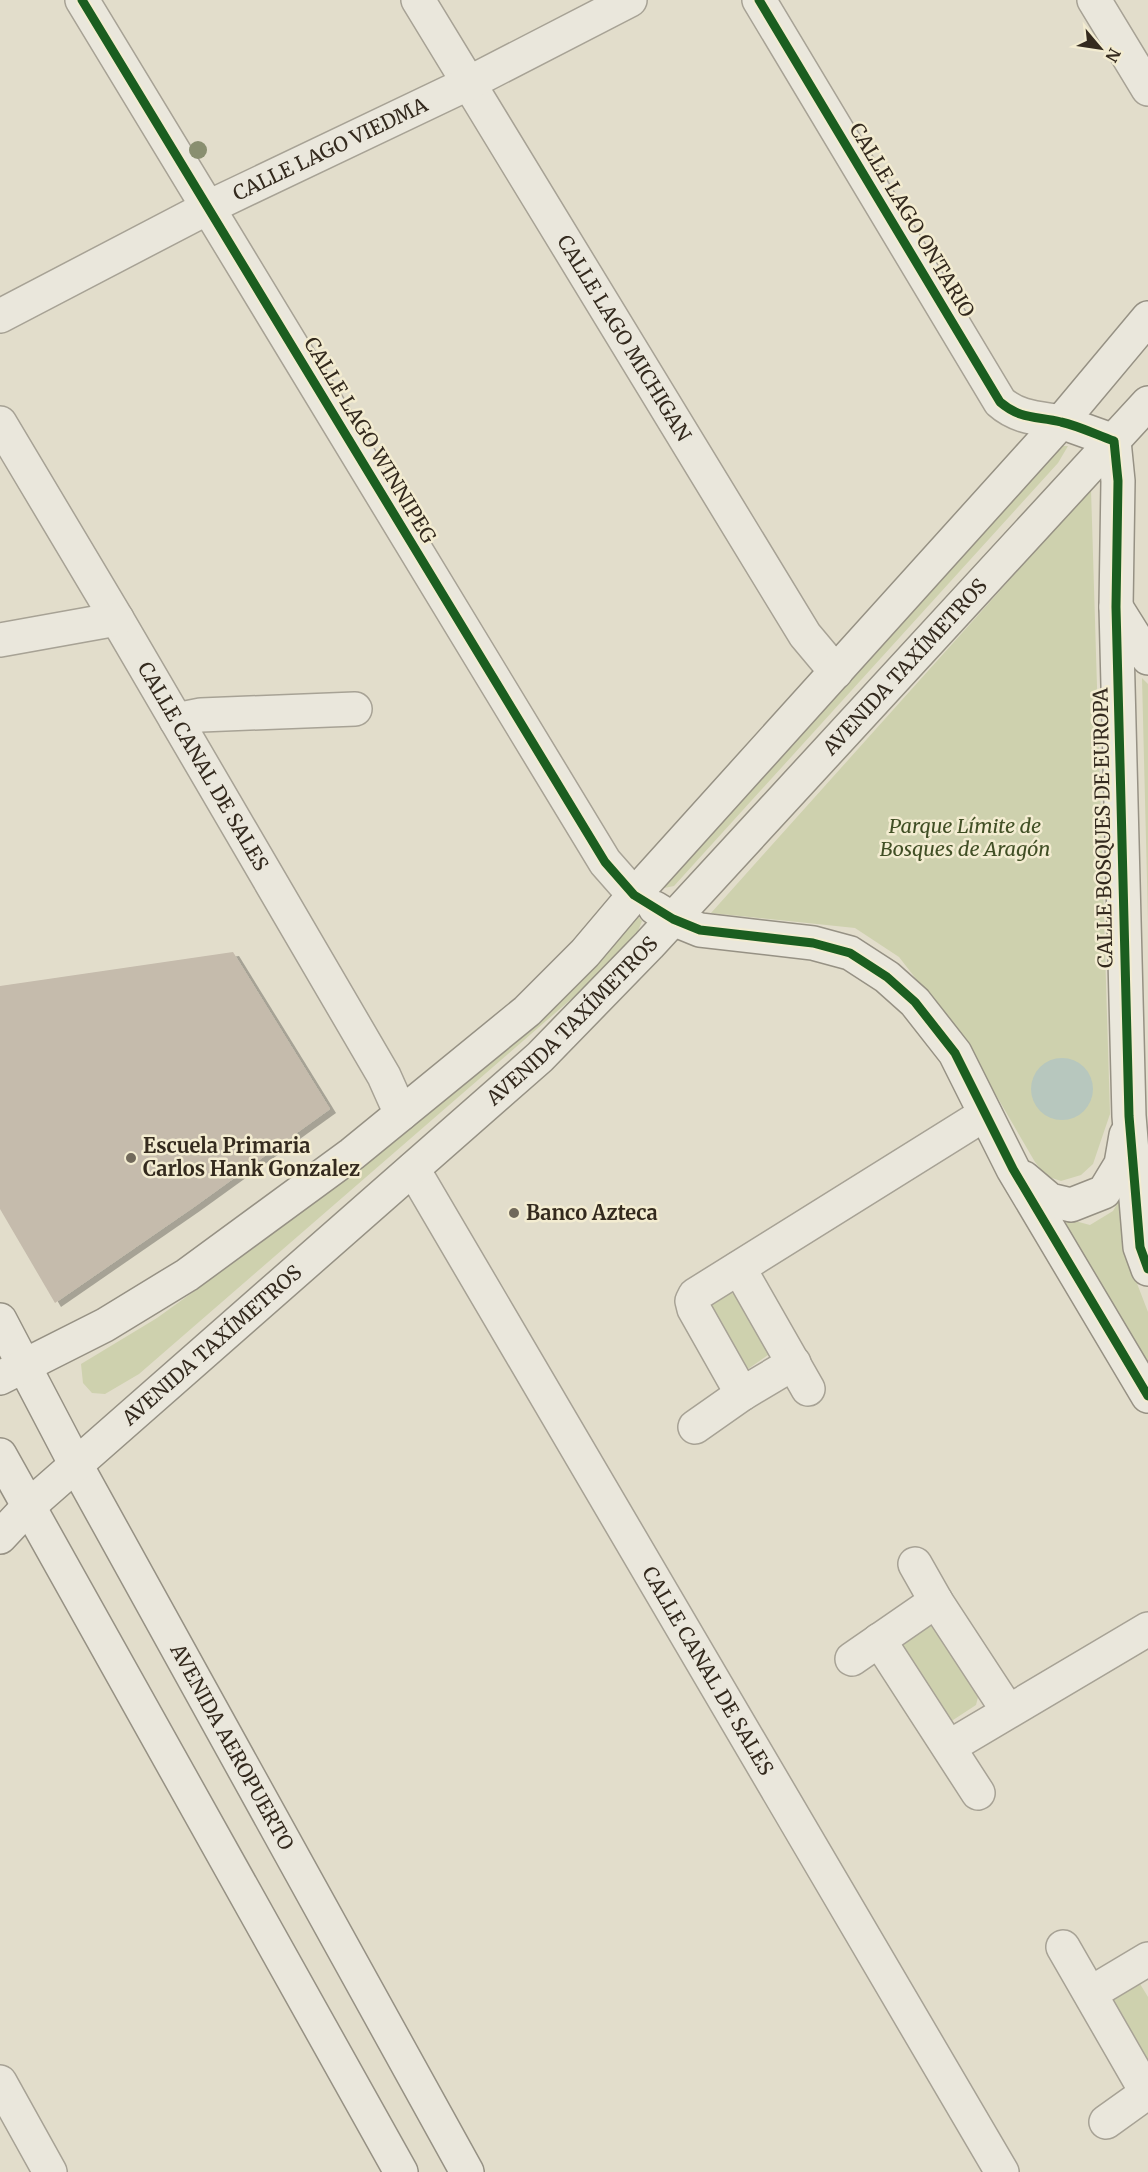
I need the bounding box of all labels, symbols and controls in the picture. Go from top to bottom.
north arrow [1070,18,1130,78]
text: N [1101,45,1125,66]
street label: CALLE LAGO VIEDMA [229,91,432,206]
street label: CALLE LAGO ONTARIO [844,118,980,321]
street label: CALLE LAGO MICHIGAN [552,230,697,446]
street label: CALLE LAGO WINNIPEG [299,332,442,548]
street label: AVENIDA TAXÍMETROS [817,573,992,761]
street label: CALLE CANAL DE SALES [133,657,274,875]
street label: CALLE BOSQUES DE EUROPA [1088,687,1117,968]
park label: Parque Límite de Bosques de Aragón [880,813,1050,861]
street label: AVENIDA TAXÍMETROS [480,931,663,1111]
place label: Escuela Primaria Carlos Hank Gonzalez [143,1133,360,1181]
marker: Escuela Primaria Carlos Hank Gonzalez [124,1151,138,1165]
place label: Banco Azteca [526,1200,658,1225]
marker: Banco Azteca [507,1206,521,1220]
street label: AVENIDA TAXÍMETROS [116,1259,307,1431]
street label: CALLE CANAL DE SALES [637,1562,779,1780]
street label: AVENIDA AEROPUERTO [165,1638,299,1854]

